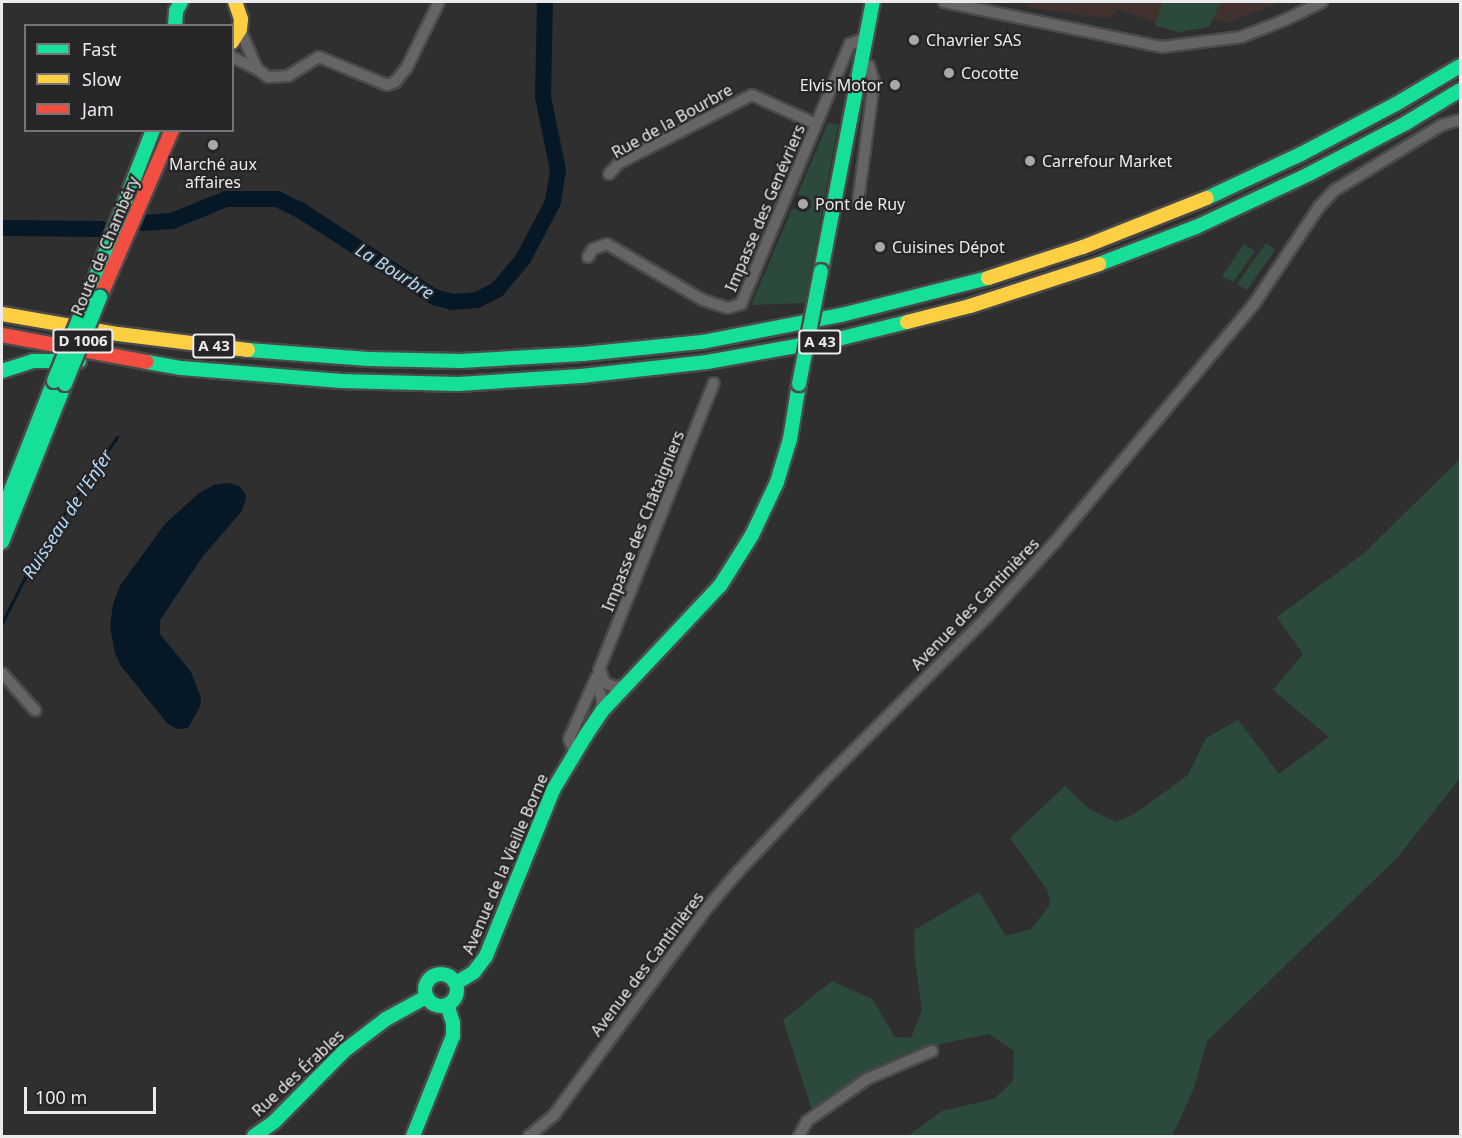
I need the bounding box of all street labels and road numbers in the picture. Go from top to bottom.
street label: Rue de la Bourbre [608,80,736,162]
street label: Impasse des Genévriers [721,121,809,295]
street label: Route de Chambéry [67,174,143,318]
road number: D 1006 [52,329,115,353]
road number: A 43 [798,330,842,354]
road number: A 43 [192,334,236,358]
street label: Impasse des Châtaigniers [598,428,688,614]
street label: Avenue des Cantinières [907,534,1043,674]
street label: Avenue de la Vieille Borne [458,771,552,957]
street label: Avenue des Cantinières [586,888,708,1040]
street label: Rue des Érables [248,1026,348,1120]

